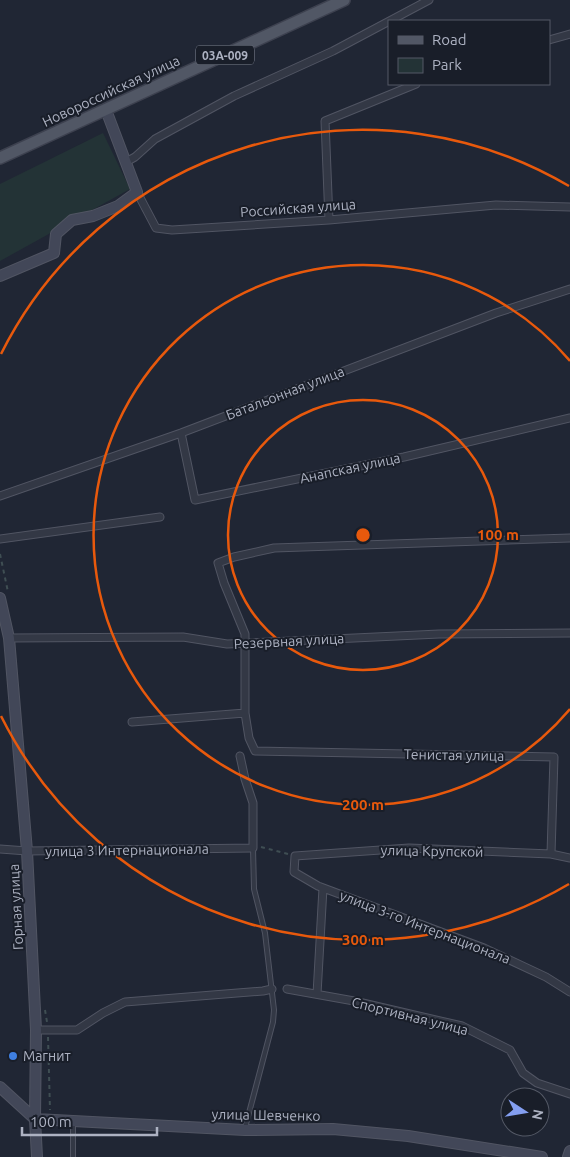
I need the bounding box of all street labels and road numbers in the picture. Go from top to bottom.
road number: 03А-009 [196,46,254,64]
street label: Новороссийская улица [40,52,182,130]
street label: Российская улица [240,196,356,220]
street label: Батальонная улица [224,363,346,423]
street label: Анапская улица [298,450,402,486]
street label: Резервная улица [233,630,345,652]
street label: Тенистая улица [404,746,504,764]
street label: улица 3 Интернационала [45,841,209,859]
street label: улица Крупской [380,842,484,860]
street label: Горная улица [6,863,26,951]
street label: улица 3-го Интернационала [337,887,513,967]
street label: Спортивная улица [350,994,470,1038]
street label: улица Шевченко [211,1106,321,1124]

